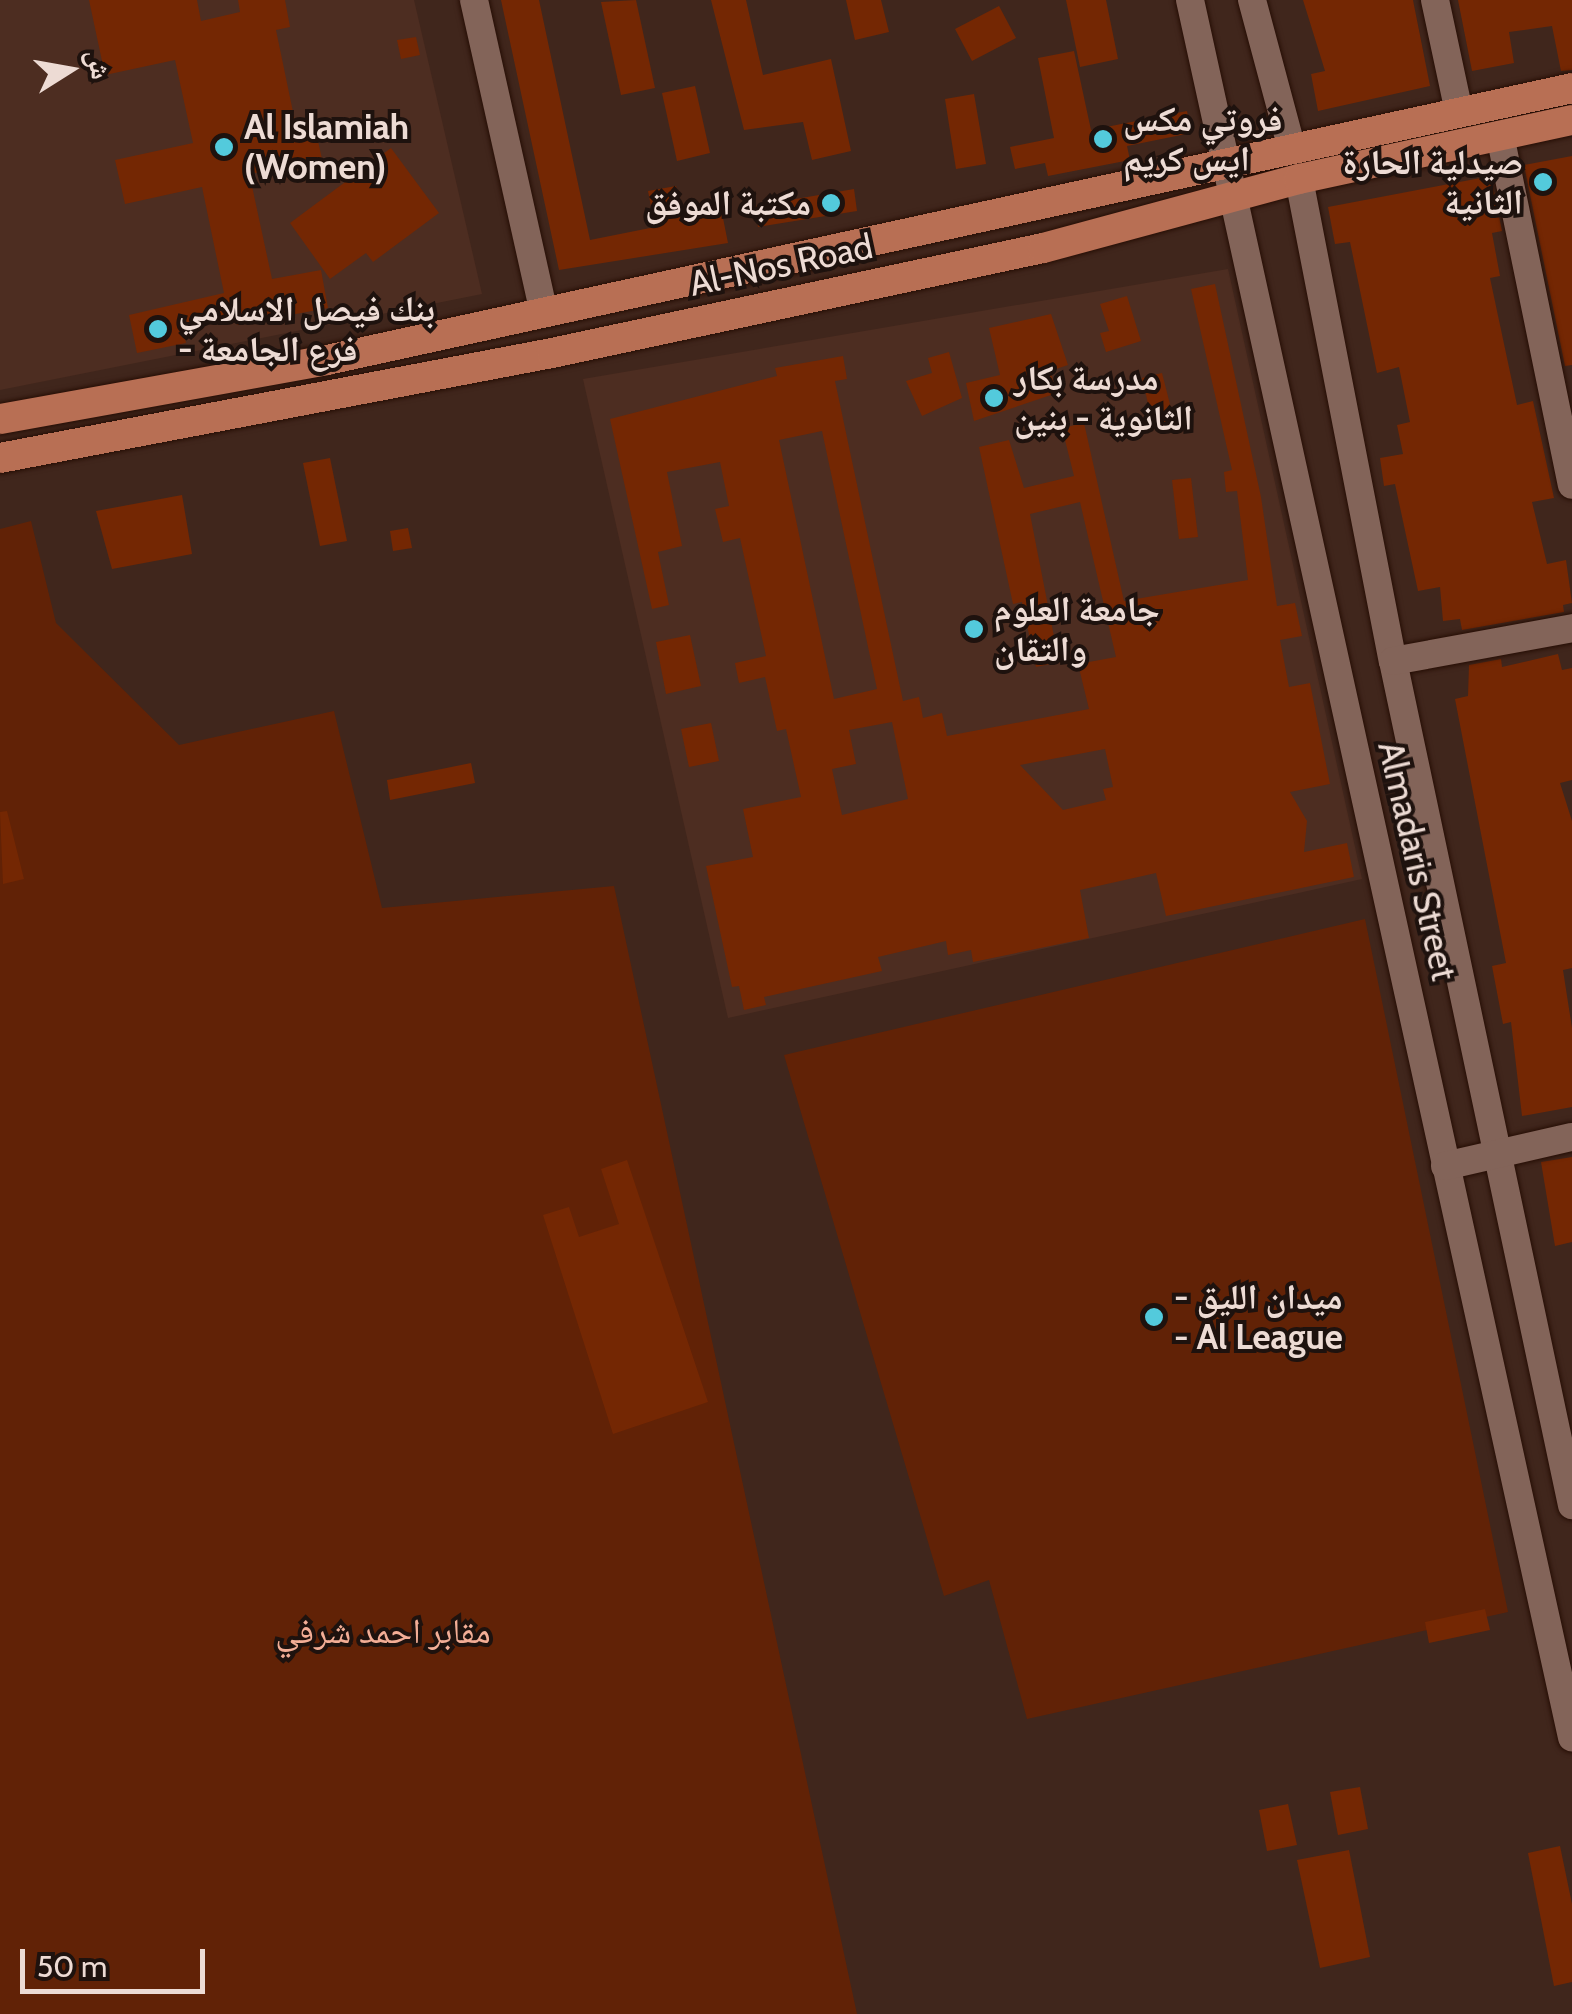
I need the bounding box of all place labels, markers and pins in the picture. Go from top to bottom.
place label: فروتي مكس ايس كريم [1123,98,1282,180]
place label: Al Islamiah (Women) [244,106,409,188]
marker: فروتي مكس ايس كريم [1092,128,1114,150]
marker: Al Islamiah (Women) [213,136,235,158]
place label: صيدلية الحارة الثانية [1343,141,1523,223]
marker: صيدلية الحارة الثانية [1532,171,1554,193]
place label: مكتبة الموفق [645,182,811,224]
marker: مكتبة الموفق [820,192,842,214]
place label: بنك فيصل الاسلامي - فرع الجامعة [178,288,435,370]
marker: بنك فيصل الاسلامي - فرع الجامعة [147,318,169,340]
place label: مدرسة بكار الثانوية - بنين [1014,357,1193,439]
marker: مدرسة بكار الثانوية - بنين [983,387,1005,409]
place label: جامعة العلوم والتقان [994,588,1160,670]
marker: جامعة العلوم والتقان [963,618,985,640]
place label: - ميدان الليق - Al League [1174,1276,1343,1358]
marker: - ميدان الليق - Al League [1143,1306,1165,1328]

